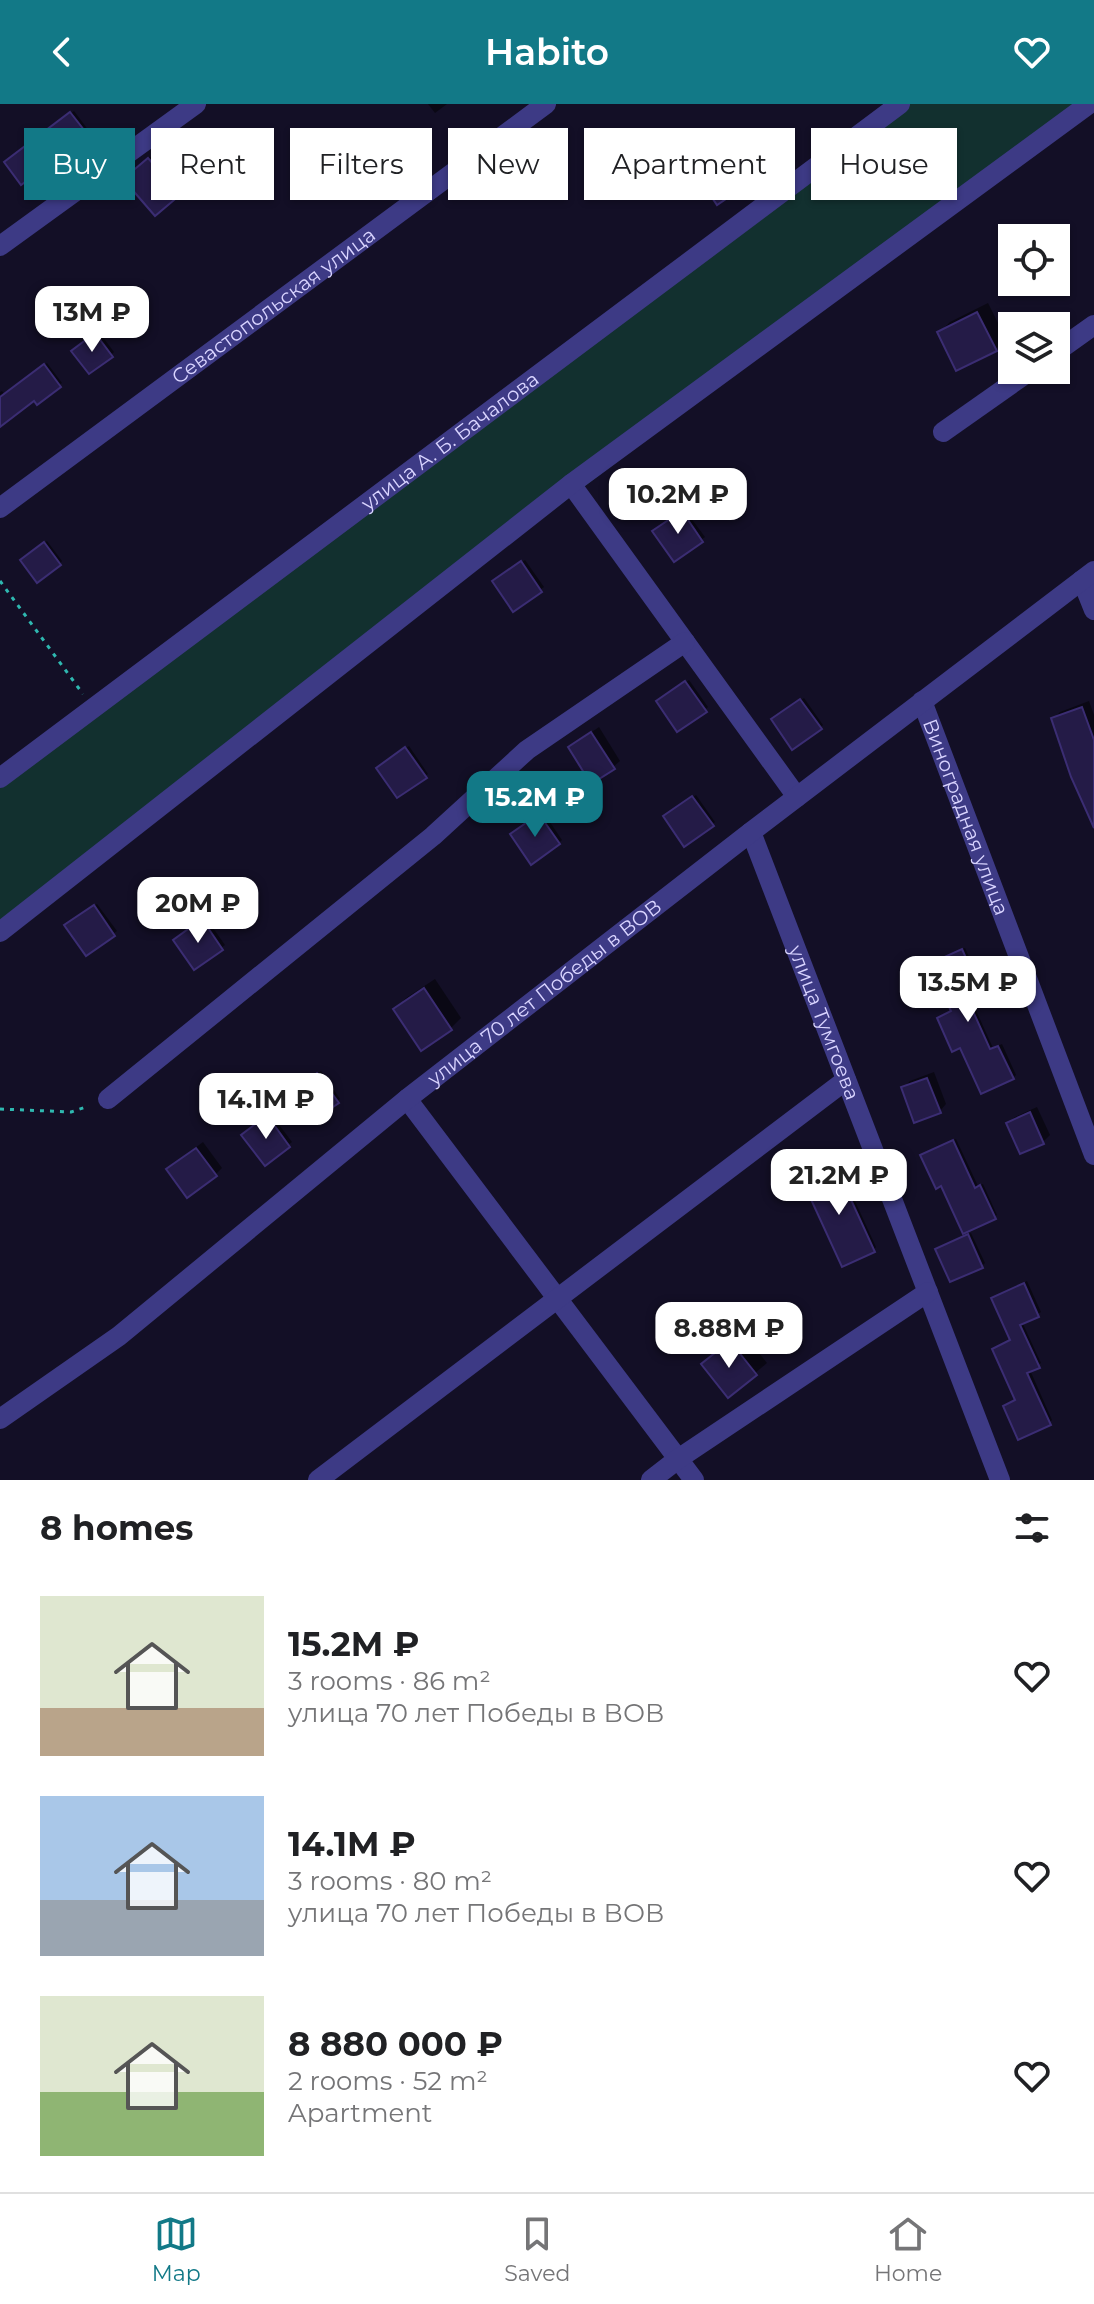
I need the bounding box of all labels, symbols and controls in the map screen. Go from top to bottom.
icon: back [40,30,84,74]
text: Habito [485,30,609,74]
icon: heart [1010,30,1054,74]
chip: Buy [24,128,135,200]
chip: Rent [151,128,274,200]
chip: Filters [290,128,432,200]
chip: New [448,128,568,200]
chip: Apartment [584,128,795,200]
chip: House [811,128,957,200]
street label: Севастопольская улица [167,223,380,389]
map controls [998,224,1070,384]
button: locate [998,224,1070,296]
pin: 13M ₽ [36,286,148,354]
text: 13M ₽ [53,296,131,328]
button: layers [998,312,1070,384]
street label: улица А. Б. Бачалова [355,367,543,516]
pin: 10.2M ₽ [604,468,752,536]
text: 10.2M ₽ [627,478,729,510]
street label: Виноградная улица [918,716,1014,918]
pin: 15.2M ₽ [461,771,609,839]
text: 15.2M ₽ [485,781,585,813]
pin: 20M ₽ [142,877,254,945]
text: 20M ₽ [155,887,241,919]
street label: улица 70 лет Победы в ВОВ [422,894,666,1091]
street label: улица Тумгоева [783,941,865,1103]
pin: 13.5M ₽ [894,956,1042,1024]
text: 13.5M ₽ [918,966,1018,998]
pin: 14.1M ₽ [192,1073,340,1141]
text: 14.1M ₽ [217,1083,315,1115]
pin: 21.2M ₽ [765,1149,913,1217]
text: 21.2M ₽ [789,1159,889,1191]
pin: 8.88M ₽ [655,1302,803,1370]
text: 8.88M ₽ [673,1312,785,1344]
icon: filters [1010,1506,1054,1550]
text: 8 homes [40,1507,193,1549]
text: 15.2M ₽ [288,1623,419,1665]
icon: home [104,1628,200,1724]
icon: heart [1010,1654,1054,1698]
text: 3 rooms · 86 m² [288,1665,491,1697]
text: улица 70 лет Победы в ВОВ [288,1697,665,1729]
text: 14.1M ₽ [288,1823,416,1865]
icon: home [104,1828,200,1924]
icon: heart [1010,1854,1054,1898]
text: 3 rooms · 80 m² [288,1865,492,1897]
text: улица 70 лет Победы в ВОВ [288,1897,665,1929]
text: 8 880 000 ₽ [288,2023,503,2065]
icon: home [104,2028,200,2124]
icon: heart [1010,2054,1054,2098]
text: 2 rooms · 52 m² [288,2065,488,2097]
text: Apartment [288,2097,432,2129]
tab: Map [152,2212,201,2287]
tab: Saved [504,2212,570,2287]
tab: Home [874,2212,942,2287]

